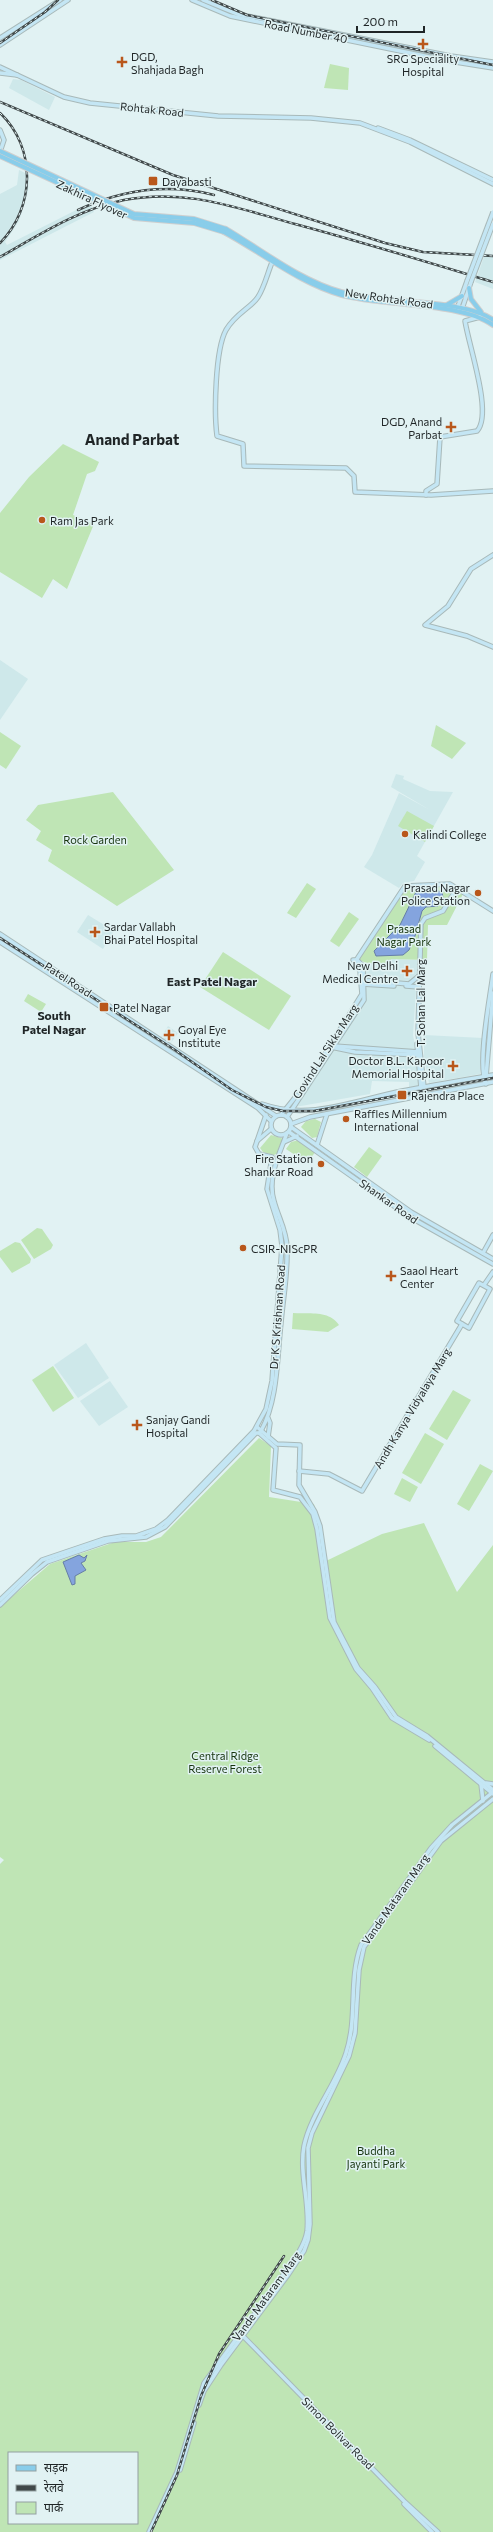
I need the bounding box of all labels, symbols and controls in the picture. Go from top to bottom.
scale bar [357,8,424,34]
text: 200 m [363,14,398,28]
street label: Road Number 40 [263,17,349,45]
marker: SRG Speciality Hospital [417,38,429,50]
place label: DGD, Shahjada Bagh [131,50,204,76]
place label: SRG Speciality Hospital [387,52,460,78]
marker: DGD, Shahjada Bagh [116,56,128,68]
street label: Rohtak Road [120,99,184,119]
marker: Dayabasti [147,175,159,187]
place label: Dayabasti [162,175,212,188]
street label: Zakhira Flyover [54,177,130,221]
street label: New Rohtak Road [344,285,434,311]
place label: DGD, Anand Parbat [381,415,442,441]
marker: DGD, Anand Parbat [445,421,457,433]
district label: Anand Parbat [85,430,179,448]
place label: Ram Jas Park [50,514,114,528]
marker: Ram Jas Park [37,515,47,525]
place label: Kalindi College [413,828,487,841]
marker: Kalindi College [400,829,410,839]
park label: Rock Garden [63,833,127,846]
place label: Prasad Nagar Police Station [401,881,471,907]
marker: Prasad Nagar Police Station [473,888,483,898]
place label: Sardar Vallabh Bhai Patel Hospital [104,920,198,946]
park label: Prasad Nagar Park [376,922,432,948]
marker: Sardar Vallabh Bhai Patel Hospital [89,926,101,938]
street label: Patel Road [42,959,94,999]
place label: New Delhi Medical Centre [322,959,398,985]
street label: T. Sohan Lal Marg [414,959,427,1047]
marker: New Delhi Medical Centre [401,965,413,977]
district label: East Patel Nagar [167,974,257,988]
marker: Patel Nagar [98,1001,110,1013]
place label: Patel Nagar [113,1001,171,1014]
street label: Govind Lal Sikka Marg [290,1001,360,1101]
district label: South Patel Nagar [22,1008,86,1036]
place label: Goyal Eye Institute [178,1023,227,1049]
marker: Goyal Eye Institute [163,1029,175,1041]
place label: Doctor B.L. Kapoor Memorial Hospital [349,1054,445,1080]
marker: Doctor B.L. Kapoor Memorial Hospital [447,1060,459,1072]
marker: Rajendra Place [396,1089,408,1101]
place label: Rajendra Place [411,1089,484,1102]
place label: Raffles Millennium International [354,1107,447,1133]
marker: Raffles Millennium International [341,1114,351,1124]
place label: Fire Station Shankar Road [244,1152,313,1178]
marker: Fire Station Shankar Road [316,1159,326,1169]
street label: Shankar Road [357,1176,421,1226]
place label: CSIR-NIScPR [251,1242,318,1255]
marker: CSIR-NIScPR [238,1243,248,1253]
street label: Dr K S Krishnan Road [267,1264,287,1370]
place label: Saaol Heart Center [400,1264,459,1290]
marker: Saaol Heart Center [385,1270,397,1282]
street label: Andh Kanya Vidyalaya Marg [371,1346,453,1470]
place label: Sanjay Gandi Hospital [146,1413,210,1439]
marker: Sanjay Gandi Hospital [131,1419,143,1431]
park label: Central Ridge Reserve Forest [188,1749,262,1775]
street label: Vande Mataram Marg [359,1851,431,1947]
park label: Buddha Jayanti Park [347,2144,405,2171]
street label: Vande Mataram Marg [229,2248,303,2344]
street label: Simon Bolivar Road [299,2394,377,2472]
legend [8,2452,138,2524]
text: सड़क [44,2460,69,2475]
text: रेलवे [44,2480,64,2494]
text: पार्क [44,2500,64,2514]

